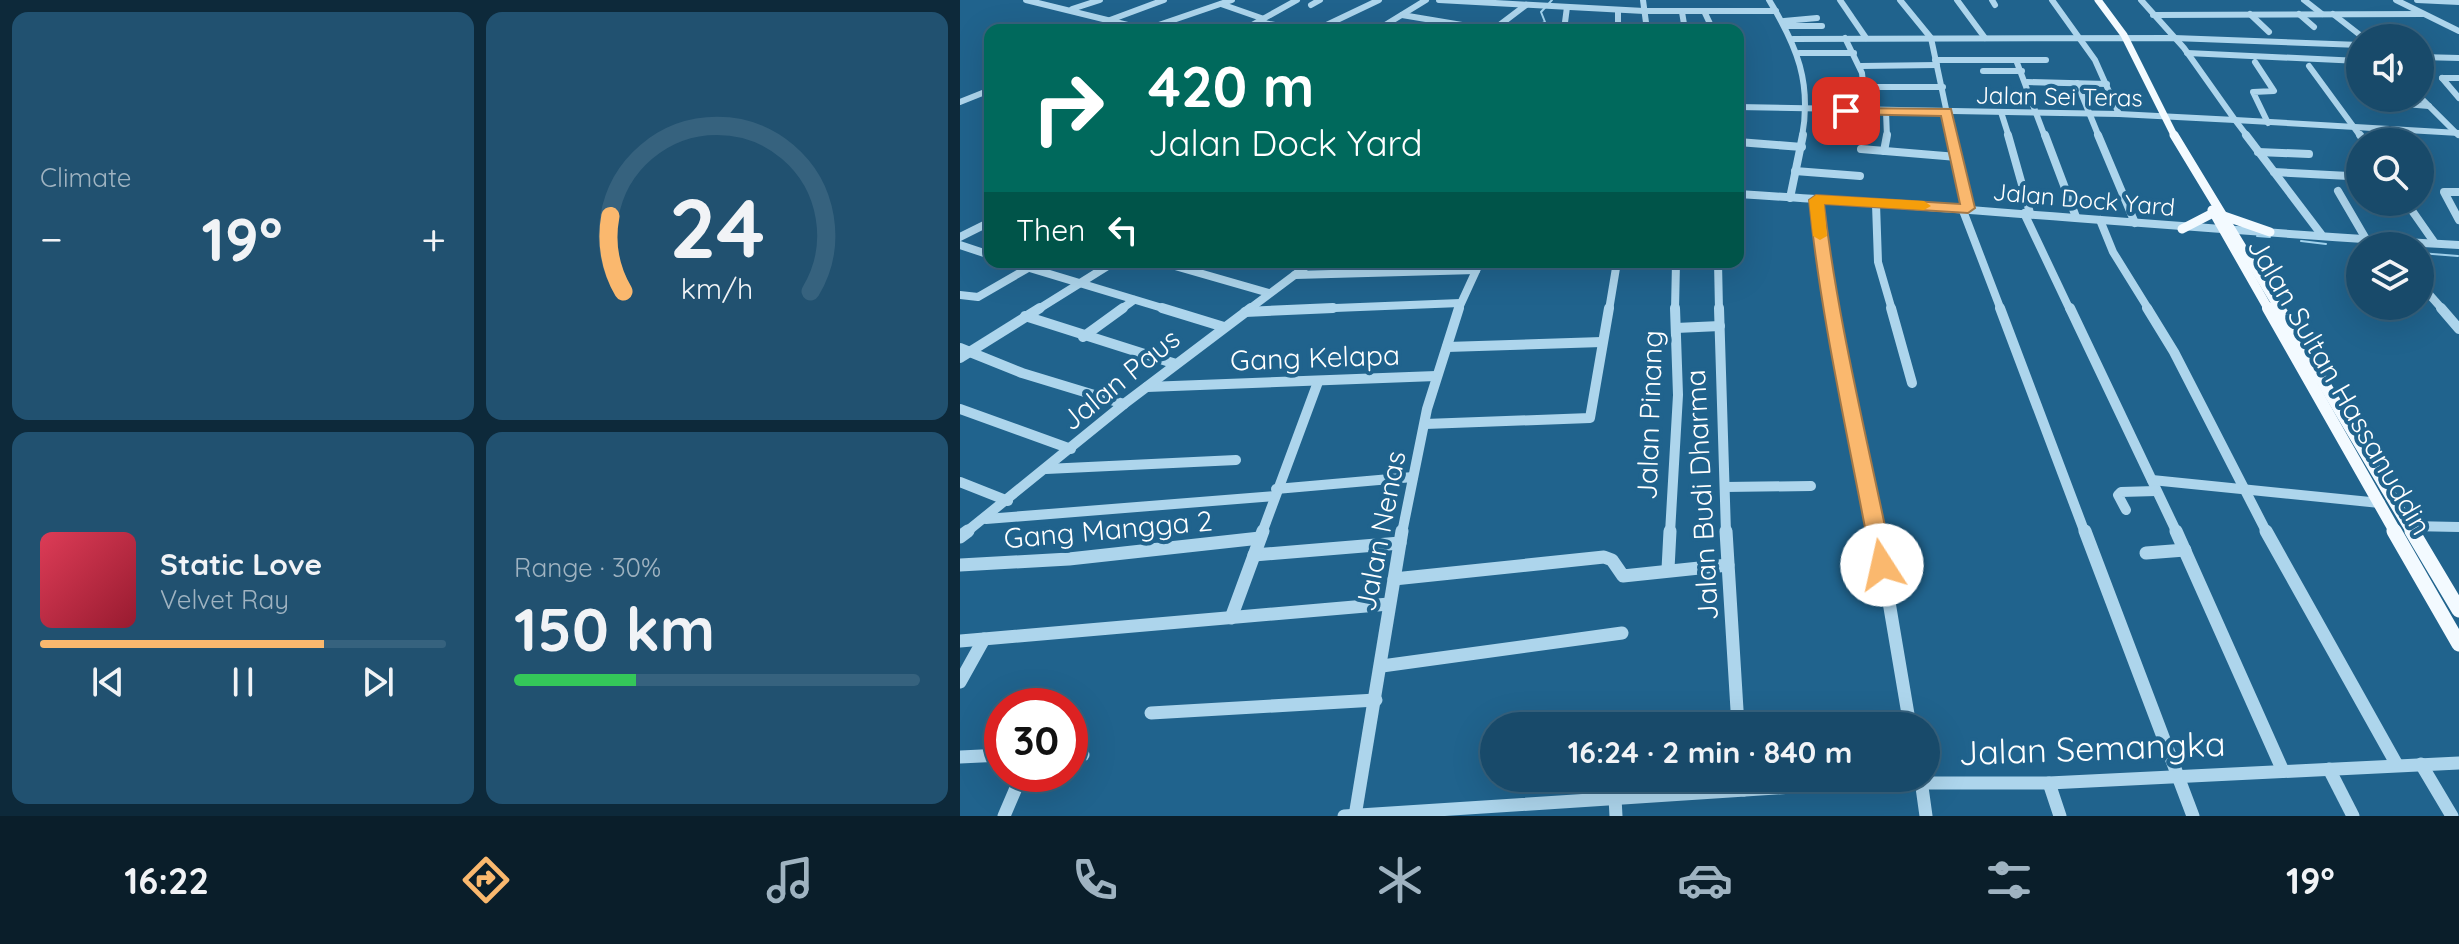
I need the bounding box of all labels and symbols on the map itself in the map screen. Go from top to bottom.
pin [1812,77,1880,145]
street label: Jalan Sei Teras [1975,80,2143,112]
street label: Jalan Dock Yard [1992,176,2176,222]
street label: Jalan Sultan Hassanuddin [2241,231,2439,541]
street label: Jalan Paus [1054,321,1186,437]
street label: Jalan Pinang [1629,330,1669,500]
street label: Gang Kelapa [1230,337,1400,377]
street label: Jalan Budi Dharma [1677,369,1725,621]
street label: Jalan Nenas [1347,448,1413,614]
street label: Gang Mangga 2 [1002,502,1214,556]
position arrow [1840,523,1924,607]
speed limit sign: 30 [984,688,1088,792]
street label: Jalan Semangka [1958,722,2226,774]

